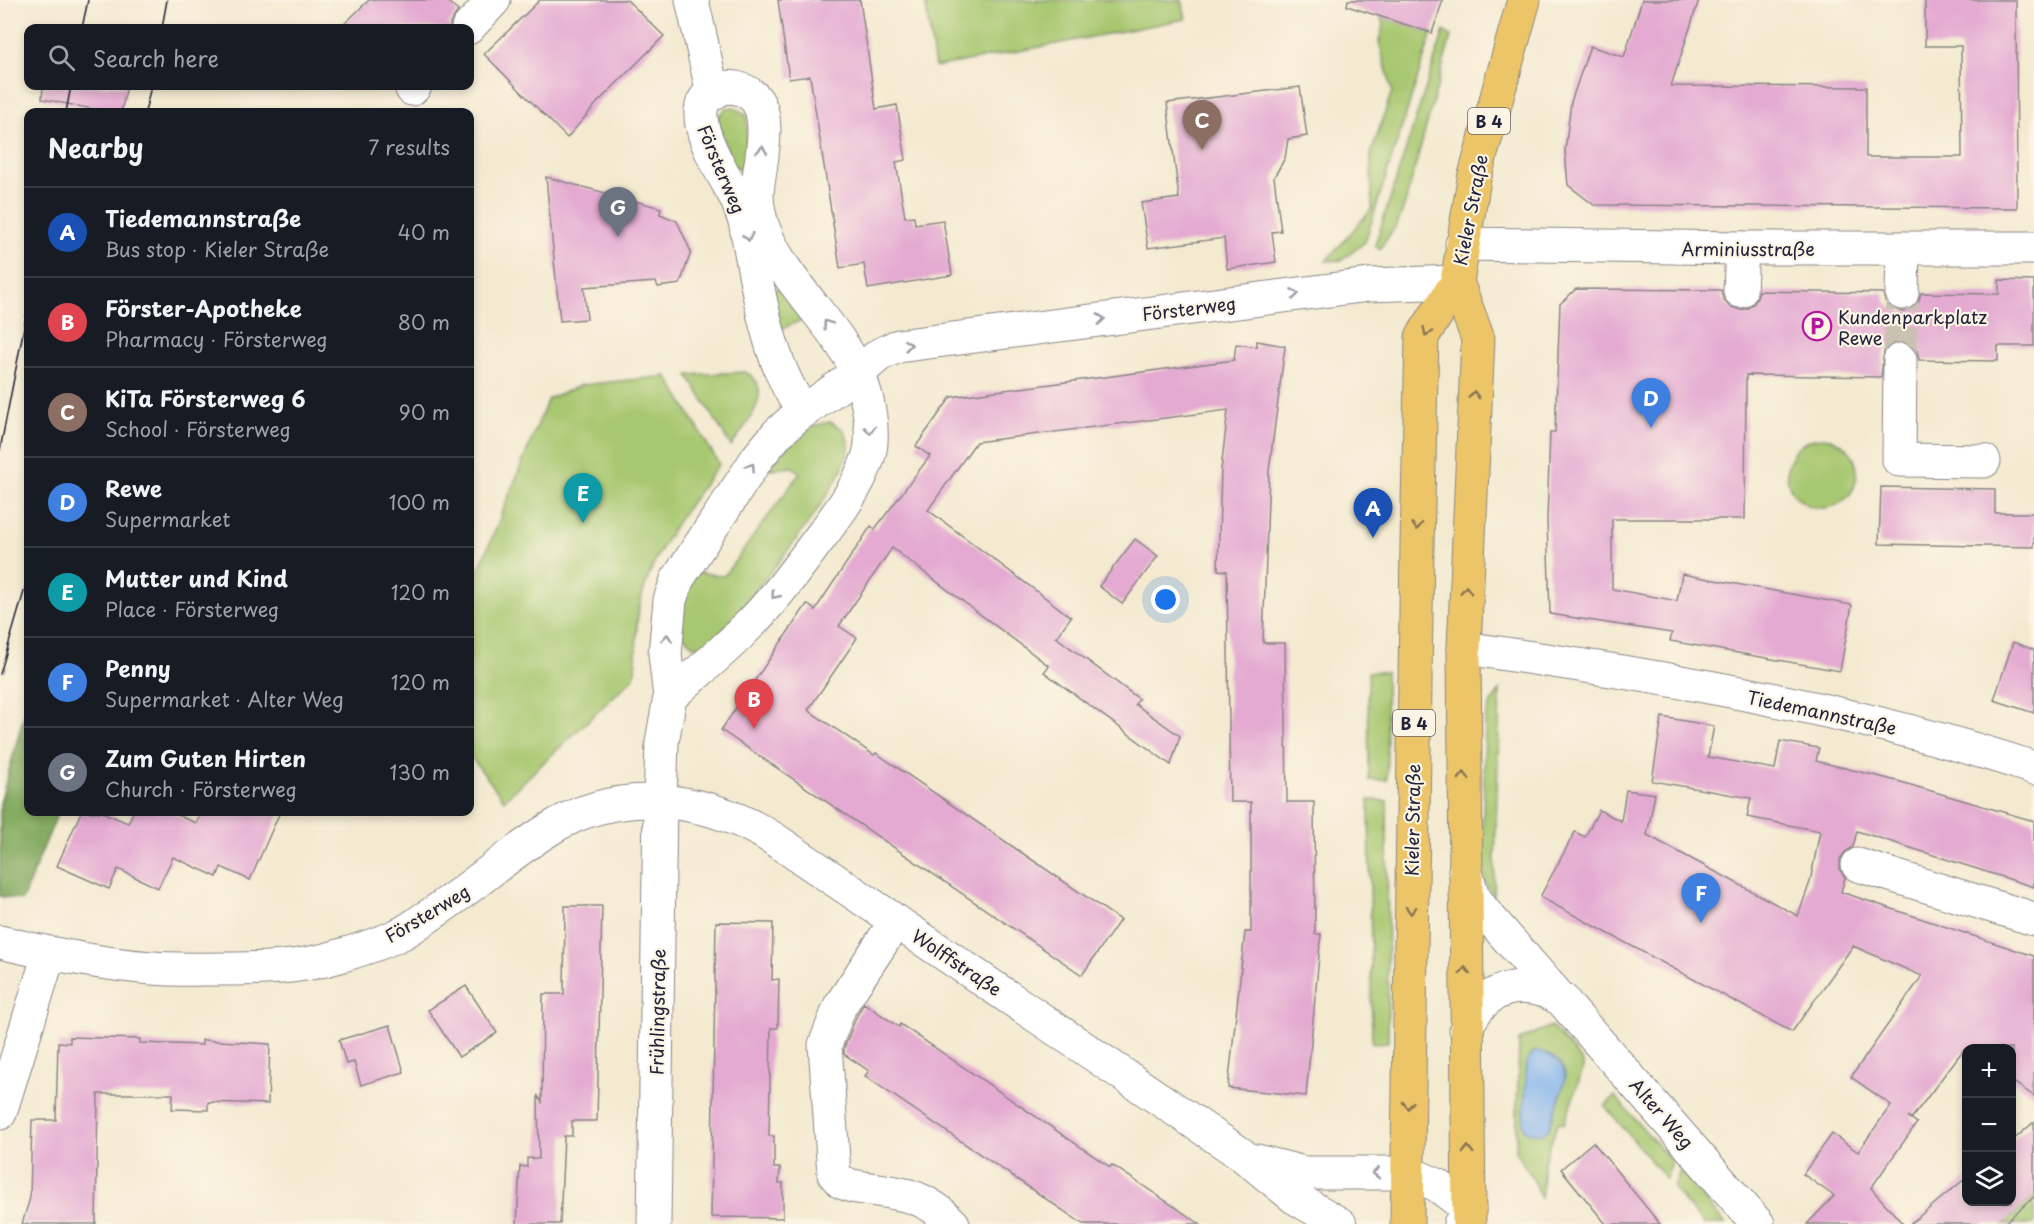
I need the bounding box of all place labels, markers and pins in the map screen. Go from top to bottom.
pin: C [1182,100,1222,150]
pin: G [598,188,638,237]
place label: Kundenparkplatz Rewe [1838,303,1987,351]
parking icon: Kundenparkplatz Rewe [1801,310,1833,342]
pin: D [1632,378,1670,428]
pin: E [564,474,602,523]
pin: A [1354,488,1392,538]
pin: B [734,680,774,729]
pin: F [1682,874,1720,923]

